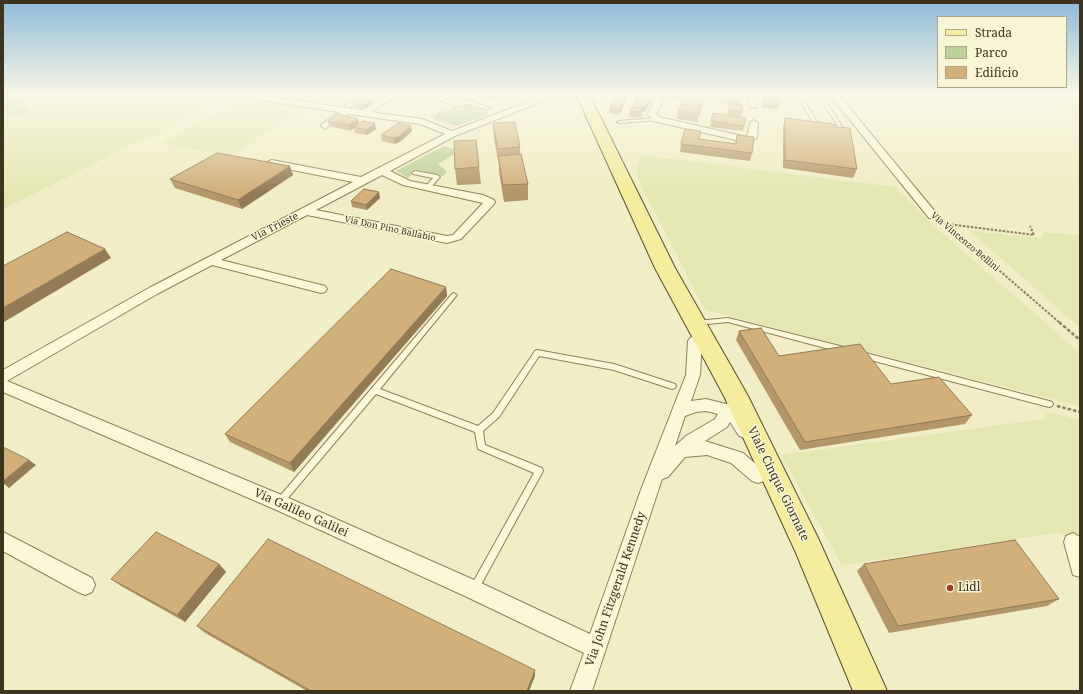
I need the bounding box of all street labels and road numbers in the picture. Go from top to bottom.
street label: Via Trieste [250,210,300,244]
street label: Via Vincenzo Bellini [929,210,1001,274]
street label: Via Don Pino Ballabio [343,214,437,244]
street label: Viale Cinque Giornate [744,424,812,544]
street label: Via Galileo Galilei [252,486,350,540]
street label: Via John Fitzgerald Kennedy [583,510,649,668]

